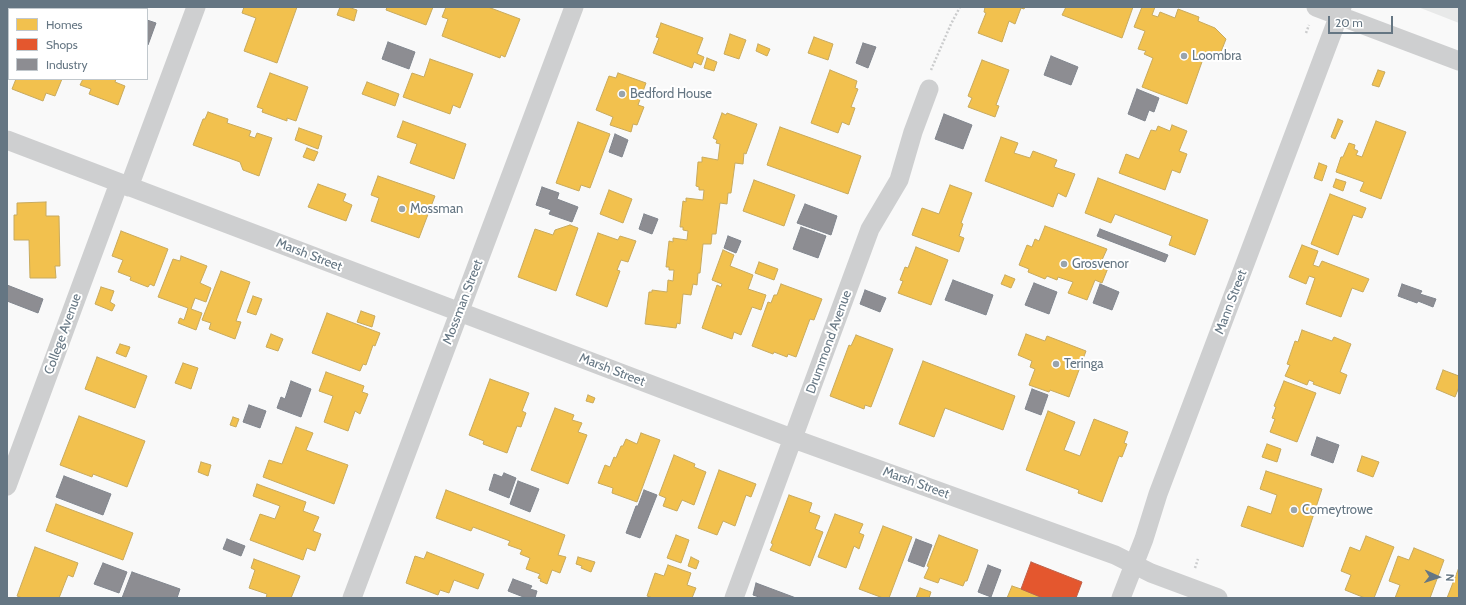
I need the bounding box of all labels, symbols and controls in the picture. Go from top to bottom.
legend [8,8,148,80]
scale bar [1330,8,1395,34]
text: 20 m [1335,15,1363,30]
text: Homes [46,17,83,32]
text: Shops [46,37,78,52]
place label: Loombra [1192,48,1242,64]
marker: Loombra [1179,51,1189,61]
text: Industry [46,57,87,72]
place label: Bedford House [630,86,712,102]
marker: Bedford House [617,89,627,99]
place label: Mossman [410,201,463,217]
marker: Mossman [397,204,407,214]
street label: Marsh Street [274,235,344,275]
place label: Grosvenor [1072,256,1129,272]
street label: Mossman Street [440,257,486,347]
marker: Grosvenor [1059,259,1069,269]
street label: Mann Street [1212,268,1250,336]
street label: Drummond Avenue [803,288,855,396]
street label: College Avenue [41,291,85,377]
street label: Marsh Street [577,350,647,390]
place label: Teringa [1064,356,1103,372]
marker: Teringa [1051,359,1061,369]
street label: Marsh Street [881,464,951,502]
place label: Comeytrowe [1302,502,1373,518]
marker: Comeytrowe [1289,505,1299,515]
north arrow [1418,557,1458,597]
text: N [1443,573,1457,582]

